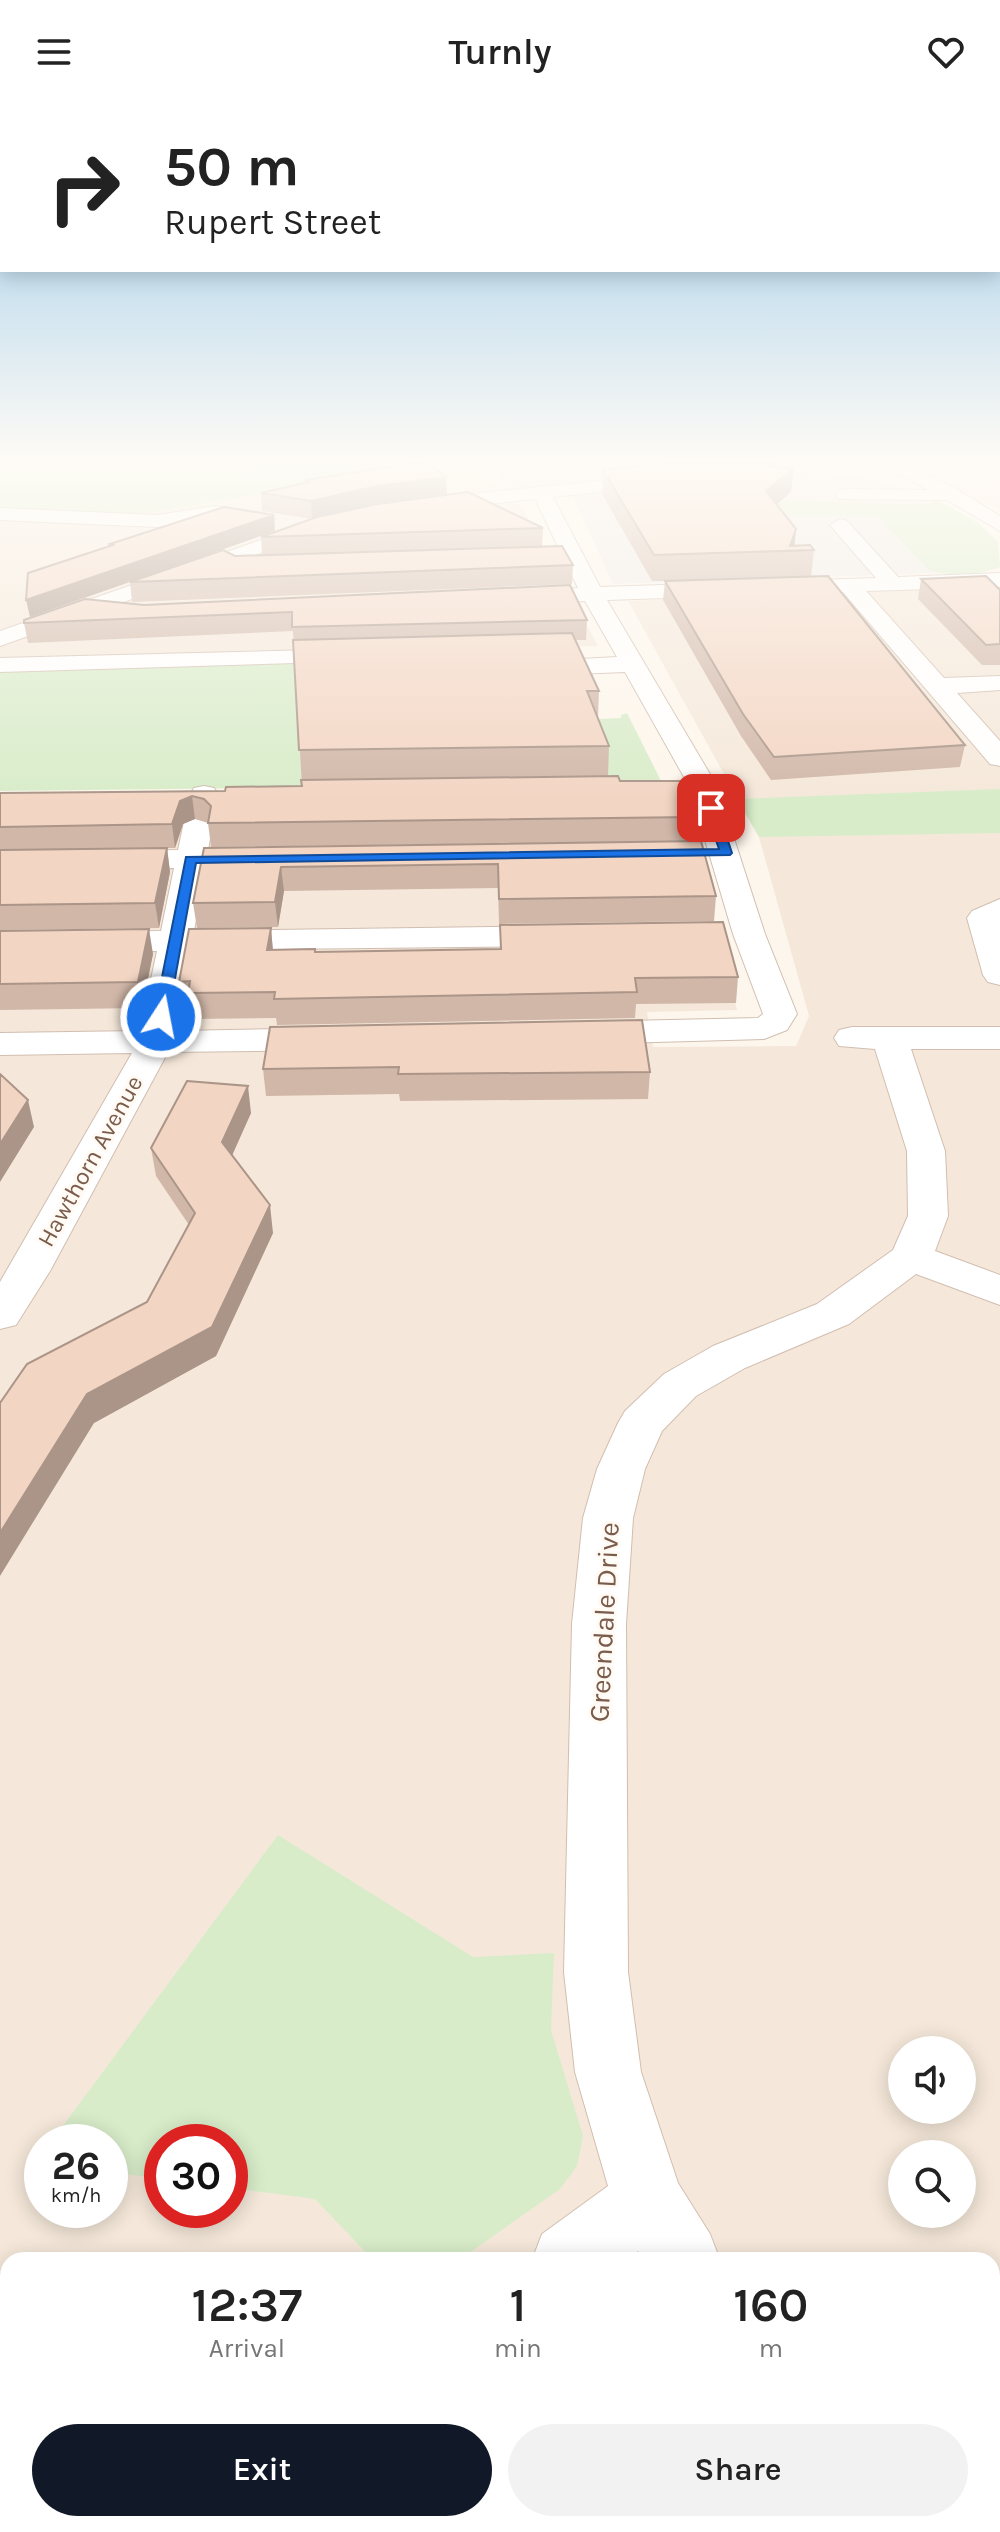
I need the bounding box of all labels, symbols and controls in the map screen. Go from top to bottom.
icon: menu [32,30,76,74]
icon: heart [924,30,968,74]
text: Turnly [449,31,551,73]
text: 50 m [164,134,299,199]
icon: right [32,136,136,240]
text: Rupert Street [164,201,381,243]
pin [677,774,745,842]
icon: arrive [689,786,733,830]
position arrow [119,975,203,1059]
street label: Hawthorn Avenue [31,1071,149,1251]
street label: Greendale Drive [582,1521,626,1723]
map controls [888,2036,976,2228]
button: sound [888,2036,976,2124]
speed limit sign: 30 [144,2124,248,2228]
button: search [888,2140,976,2228]
text: 26 [52,2142,100,2189]
text: km/h [51,2184,101,2207]
text: 12:37 [192,2277,302,2333]
text: 1 [509,2277,526,2333]
text: 160 [733,2277,808,2333]
text: Arrival [209,2333,285,2364]
text: min [494,2333,542,2364]
text: m [759,2333,783,2364]
button: Exit [32,2424,492,2516]
button: Share [508,2424,968,2516]

